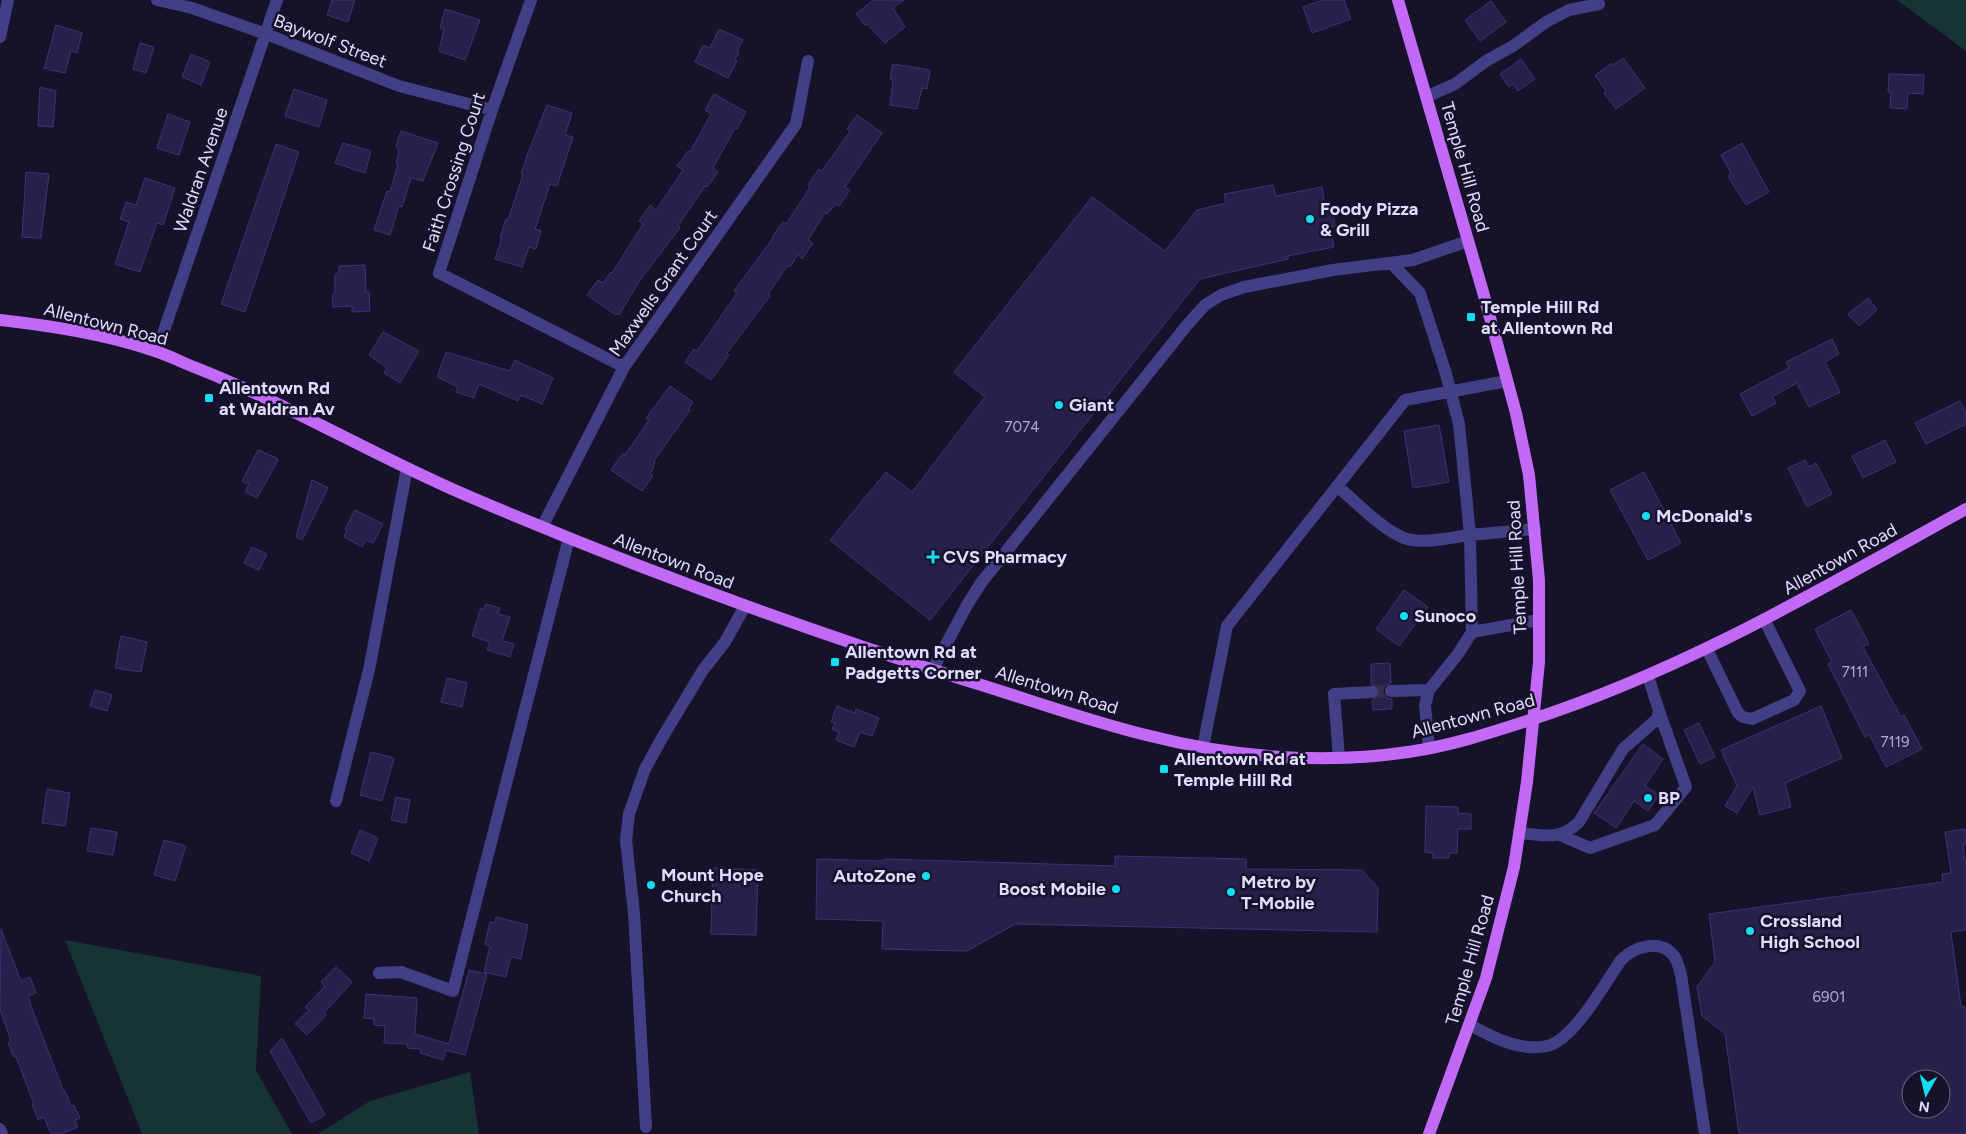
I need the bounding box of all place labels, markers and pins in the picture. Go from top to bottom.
place label: Foody Pizza & Grill [1320,198,1418,241]
marker: Foody Pizza & Grill [1304,213,1316,225]
place label: Temple Hill Rd at Allentown Rd [1481,296,1613,339]
marker: Temple Hill Rd at Allentown Rd [1465,311,1477,323]
place label: Allentown Rd at Waldran Av [219,377,335,420]
marker: Allentown Rd at Waldran Av [203,392,215,404]
place label: Giant [1069,394,1114,416]
marker: Giant [1053,399,1065,411]
place label: McDonald's [1656,505,1753,527]
marker: McDonald's [1640,510,1652,522]
place label: CVS Pharmacy [943,546,1068,568]
marker: CVS Pharmacy [927,551,939,563]
place label: Sunoco [1414,605,1476,627]
marker: Sunoco [1398,610,1410,622]
place label: Allentown Rd at Padgetts Corner [845,641,981,684]
marker: Allentown Rd at Padgetts Corner [829,656,841,668]
place label: Allentown Rd at Temple Hill Rd [1174,748,1306,791]
marker: Allentown Rd at Temple Hill Rd [1158,763,1170,775]
place label: BP [1658,787,1680,809]
marker: BP [1642,792,1654,804]
place label: Mount Hope Church [661,864,764,907]
place label: AutoZone [833,865,916,887]
marker: AutoZone [920,870,932,882]
place label: Metro by T-Mobile [1241,871,1317,914]
place label: Boost Mobile [998,878,1106,900]
marker: Mount Hope Church [645,879,657,891]
marker: Boost Mobile [1110,883,1122,895]
marker: Metro by T-Mobile [1225,886,1237,898]
place label: Crossland High School [1760,910,1860,953]
marker: Crossland High School [1744,925,1756,937]

